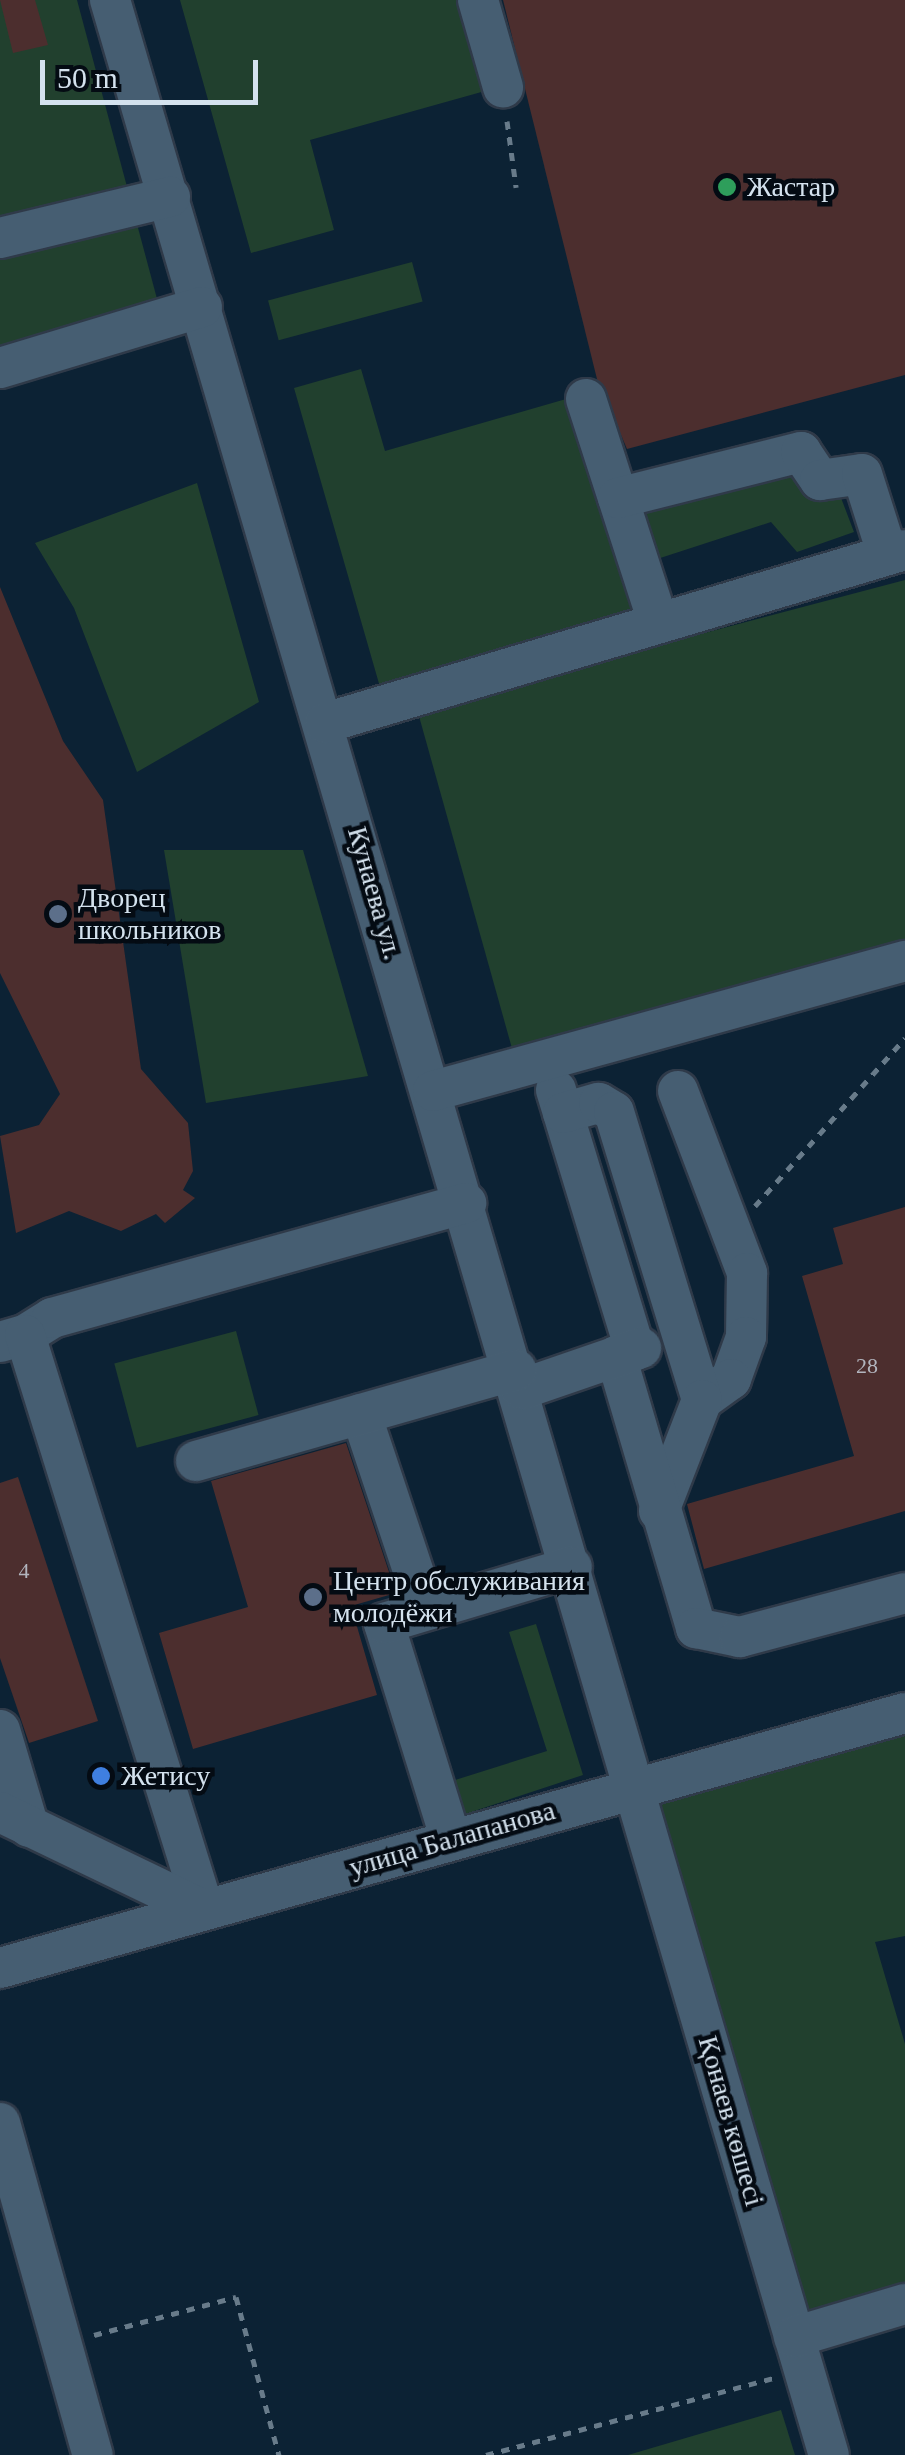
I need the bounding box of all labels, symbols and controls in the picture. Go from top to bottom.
scale bar [45,40,262,102]
text: 50 m [57,61,118,94]
place label: Жастар [747,170,835,204]
marker: Жастар [716,176,738,198]
street label: Кунаева ул. [340,823,410,963]
place label: Дворец школьников [78,881,221,947]
marker: Дворец школьников [47,903,69,925]
house number: 28 [856,1353,878,1379]
house number: 4 [18,1558,30,1584]
place label: Центр обслуживания молодёжи [333,1564,585,1630]
marker: Центр обслуживания молодёжи [302,1586,324,1608]
place label: Жетису [121,1759,210,1793]
marker: Жетису [90,1765,112,1787]
street label: улица Балапанова [345,1794,559,1884]
street label: Қонаев көшесі [691,2032,771,2210]

